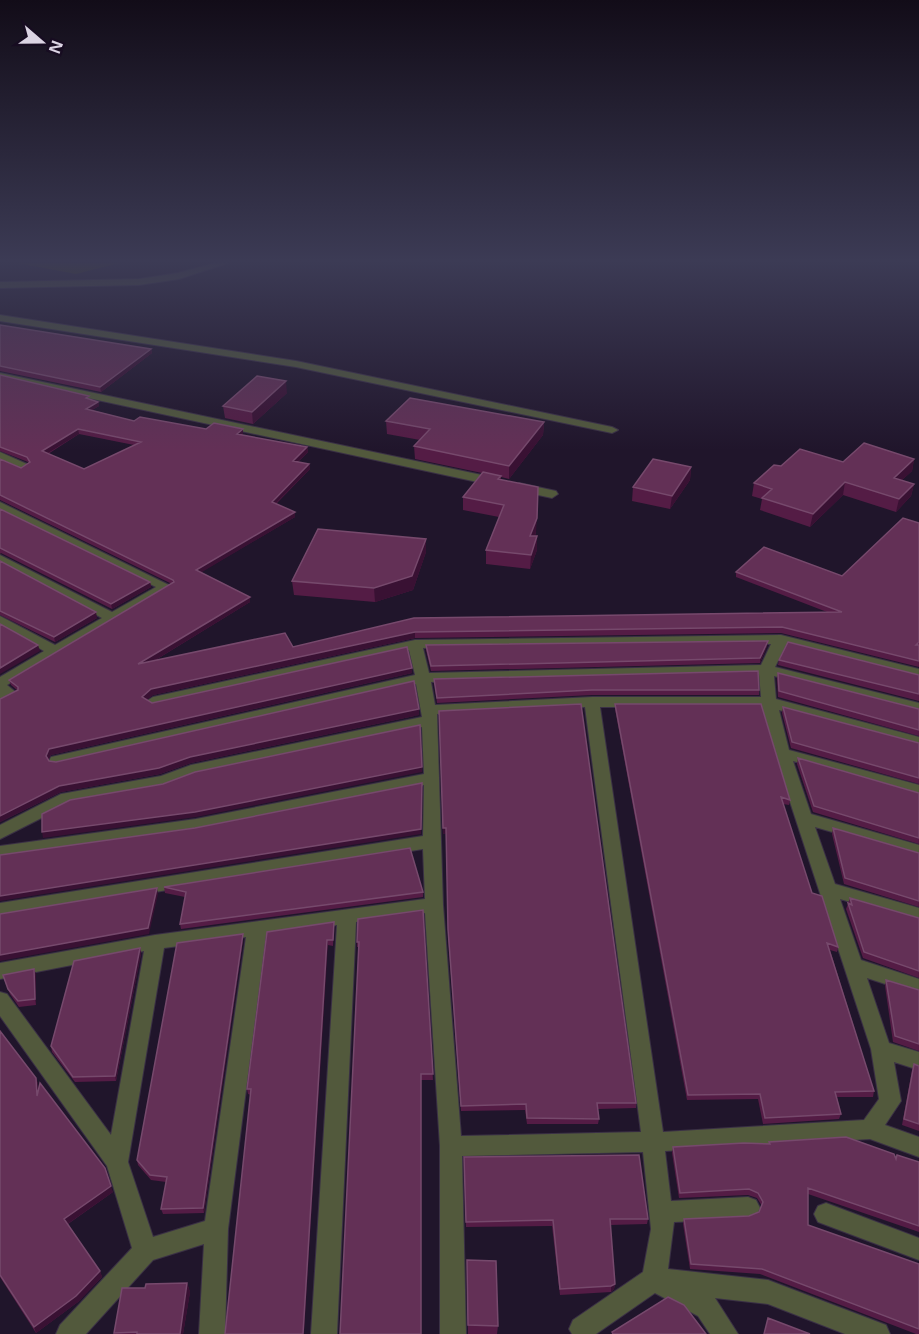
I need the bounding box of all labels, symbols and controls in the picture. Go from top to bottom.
north arrow [12,12,72,72]
text: N [44,37,69,57]

